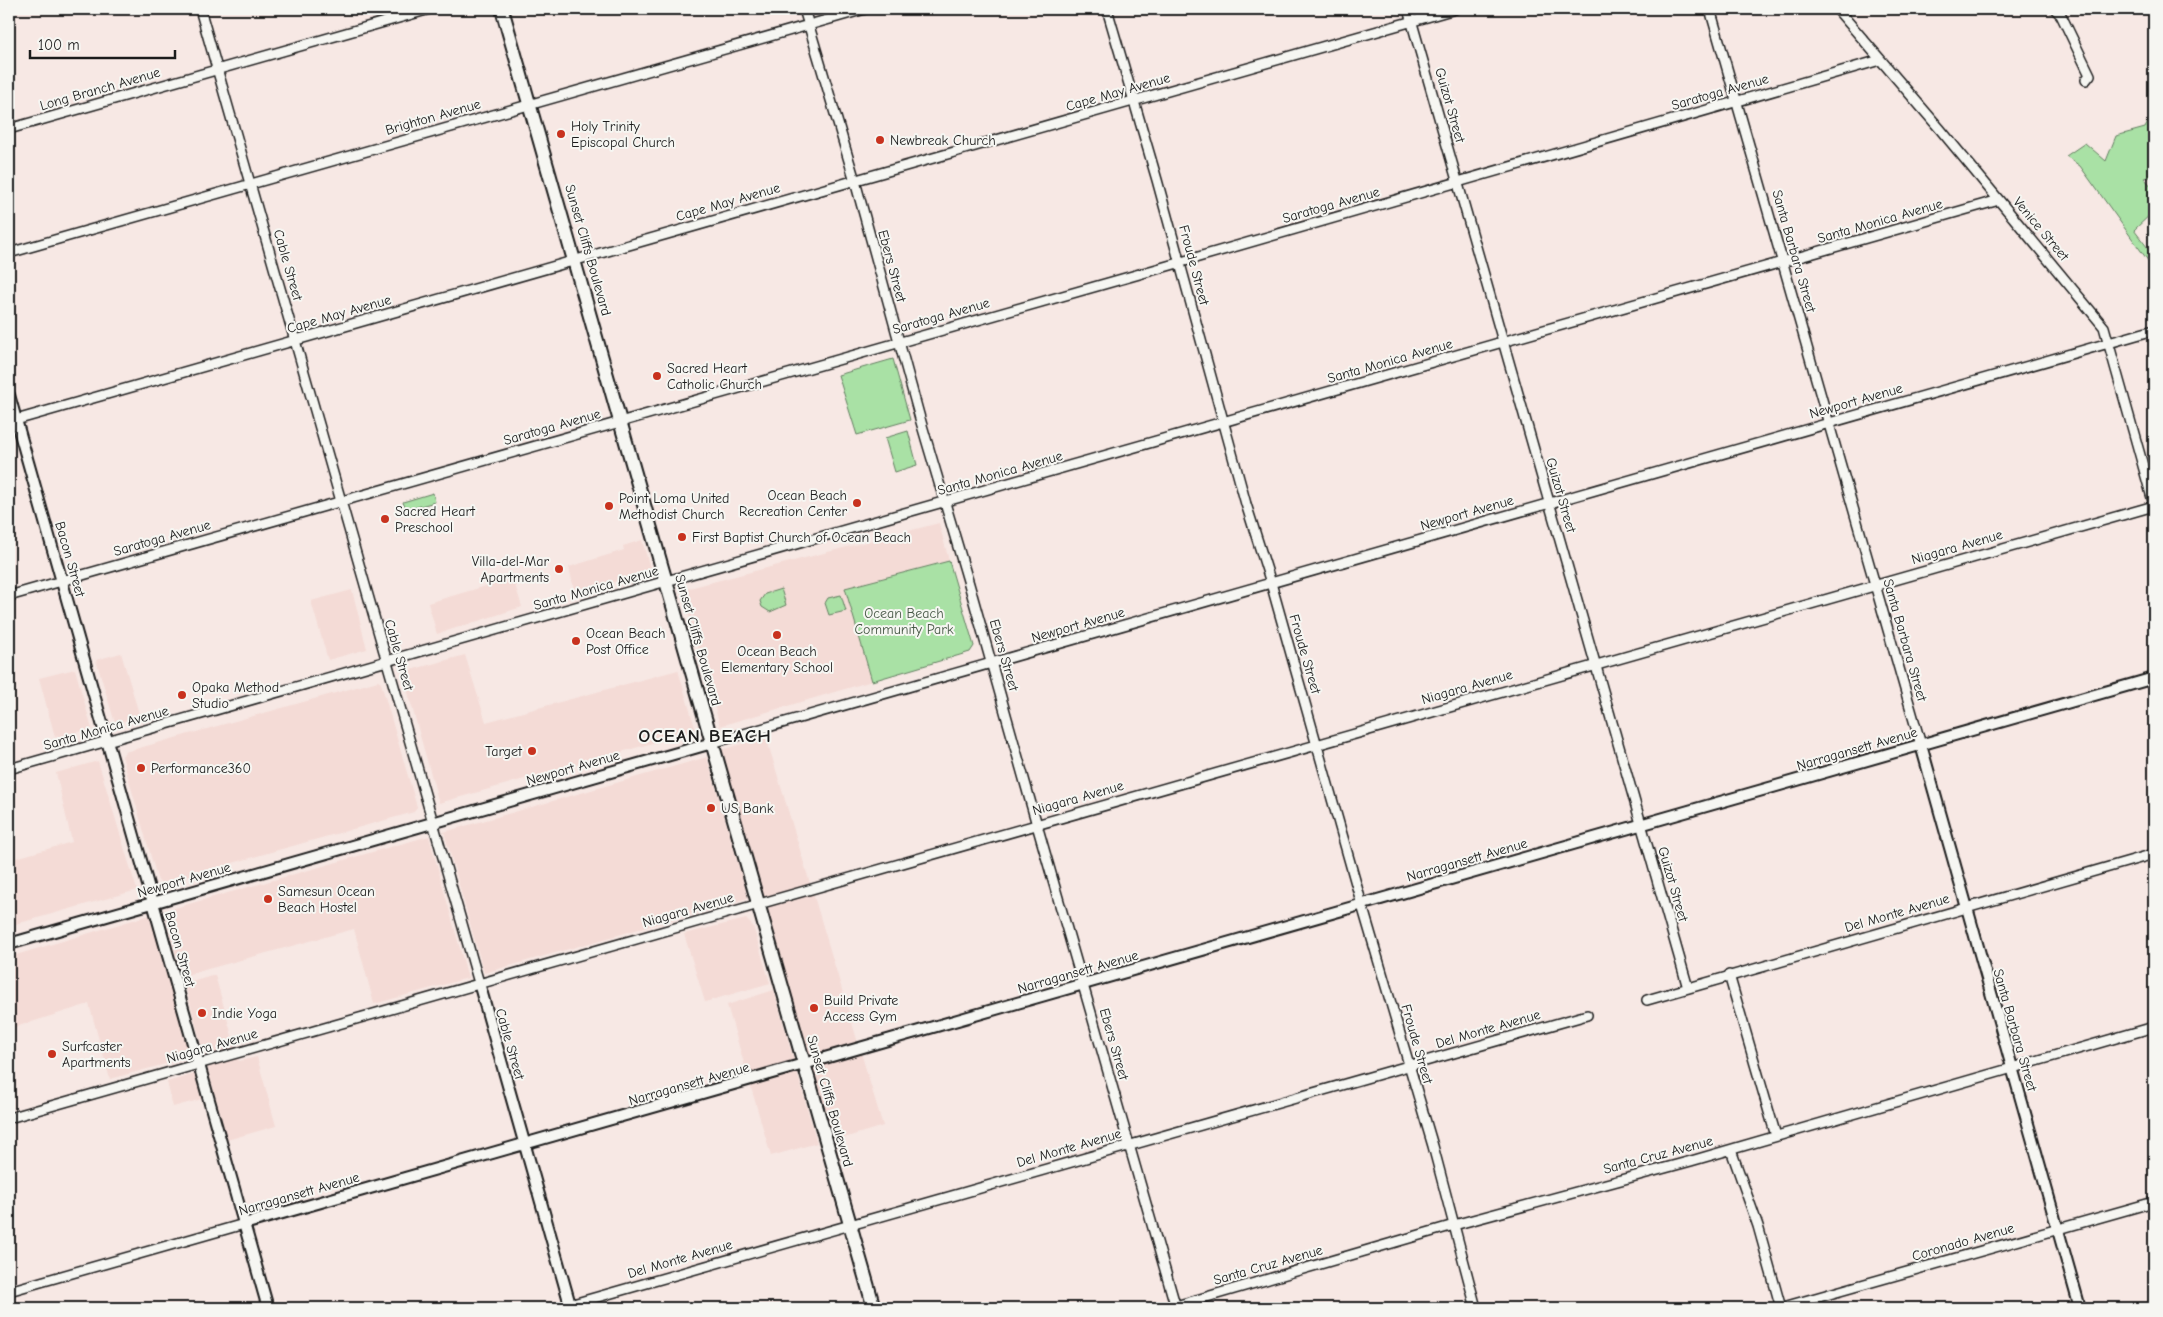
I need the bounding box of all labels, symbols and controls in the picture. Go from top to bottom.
scale bar [30,28,175,60]
text: 100 m [38,36,80,54]
street label: Long Branch Avenue [38,64,162,114]
street label: Guizot Street [1431,66,1469,145]
street label: Cape May Avenue [1064,69,1172,115]
street label: Saratoga Avenue [1669,70,1771,114]
street label: Brighton Avenue [383,95,483,139]
place label: Holy Trinity Episcopal Church [571,118,675,151]
marker: Holy Trinity Episcopal Church [555,128,567,140]
place label: Newbreak Church [890,132,996,149]
marker: Newbreak Church [874,134,886,146]
street label: Cape May Avenue [674,179,782,225]
street label: Sunset Cliffs Boulevard [561,182,615,318]
street label: Saratoga Avenue [1280,183,1382,227]
street label: Santa Barbara Street [1768,188,1820,315]
street label: Venice Street [2009,194,2073,265]
street label: Santa Monica Avenue [1815,195,1945,247]
street label: Froude Street [1175,223,1213,308]
street label: Cable Street [270,228,307,303]
street label: Ebers Street [874,228,910,305]
street label: Cape May Avenue [285,291,393,337]
street label: Saratoga Avenue [890,294,992,338]
street label: Santa Monica Avenue [1325,335,1455,387]
place label: Sacred Heart Catholic Church [667,360,762,393]
marker: Sacred Heart Catholic Church [651,370,663,382]
street label: Newport Avenue [1807,380,1905,422]
street label: Saratoga Avenue [501,405,603,449]
street label: Santa Monica Avenue [935,447,1065,499]
street label: Guizot Street [1542,456,1580,535]
place label: Ocean Beach Recreation Center [739,487,847,520]
place label: Point Loma United Methodist Church [619,490,730,523]
street label: Newport Avenue [1418,492,1516,534]
marker: Ocean Beach Recreation Center [851,497,863,509]
marker: Point Loma United Methodist Church [603,500,615,512]
place label: Sacred Heart Preschool [395,503,476,536]
marker: Sacred Heart Preschool [379,513,391,525]
street label: Saratoga Avenue [111,516,213,560]
street label: Bacon Street [51,519,89,600]
street label: Niagara Avenue [1909,526,2005,568]
place label: First Baptist Church of Ocean Beach [692,529,911,546]
marker: First Baptist Church of Ocean Beach [676,531,688,543]
place label: Villa-del-Mar Apartments [472,553,549,586]
street label: Santa Monica Avenue [531,562,661,614]
marker: Villa-del-Mar Apartments [553,563,565,575]
street label: Sunset Cliffs Boulevard [671,572,725,708]
street label: Santa Barbara Street [1879,577,1931,704]
street label: Newport Avenue [1029,604,1127,646]
park label: Ocean Beach Community Park [855,605,954,638]
street label: Froude Street [1286,612,1325,697]
street label: Ebers Street [986,617,1023,694]
street label: Cable Street [381,618,418,693]
place label: Ocean Beach Post Office [586,625,666,658]
marker: Ocean Beach Elementary School [771,629,783,641]
marker: Ocean Beach Post Office [570,635,582,647]
place label: Ocean Beach Elementary School [721,643,833,676]
street label: Niagara Avenue [1419,666,1515,708]
place label: Opaka Method Studio [192,679,279,712]
marker: Opaka Method Studio [176,689,188,701]
street label: Santa Monica Avenue [41,702,171,754]
street label: Narragansett Avenue [1795,724,1919,774]
district label: OCEAN BEACH [638,725,772,747]
place label: Target [485,743,523,760]
marker: Target [526,745,538,757]
street label: Newport Avenue [524,747,622,789]
place label: Performance360 [151,760,251,777]
marker: Performance360 [135,762,147,774]
street label: Niagara Avenue [1030,777,1126,819]
place label: US Bank [721,800,774,817]
marker: US Bank [705,802,717,814]
street label: Narragansett Avenue [1405,835,1529,885]
street label: Guizot Street [1654,845,1692,924]
street label: Newport Avenue [135,859,233,901]
place label: Samesun Ocean Beach Hostel [278,883,375,916]
street label: Niagara Avenue [640,889,736,931]
street label: Del Monte Avenue [1843,890,1951,936]
marker: Samesun Ocean Beach Hostel [262,893,274,905]
street label: Bacon Street [161,909,199,990]
street label: Narragansett Avenue [1016,947,1140,997]
street label: Santa Barbara Street [1989,967,2041,1094]
place label: Build Private Access Gym [824,992,898,1025]
marker: Build Private Access Gym [808,1002,820,1014]
street label: Froude Street [1398,1002,1437,1087]
place label: Indie Yoga [212,1005,277,1022]
street label: Ebers Street [1096,1006,1133,1083]
street label: Del Monte Avenue [1434,1006,1542,1052]
marker: Indie Yoga [196,1007,208,1019]
street label: Cable Street [492,1007,529,1082]
street label: Niagara Avenue [164,1025,260,1067]
street label: Sunset Cliffs Boulevard [803,1033,857,1169]
place label: Surfcaster Apartments [62,1038,131,1071]
marker: Surfcaster Apartments [46,1048,58,1060]
street label: Narragansett Avenue [627,1059,751,1109]
street label: Del Monte Avenue [1015,1125,1123,1171]
street label: Santa Cruz Avenue [1601,1132,1715,1178]
street label: Narragansett Avenue [237,1169,361,1219]
street label: Coronado Avenue [1910,1219,2016,1265]
street label: Del Monte Avenue [626,1236,734,1282]
street label: Santa Cruz Avenue [1211,1241,1325,1289]

